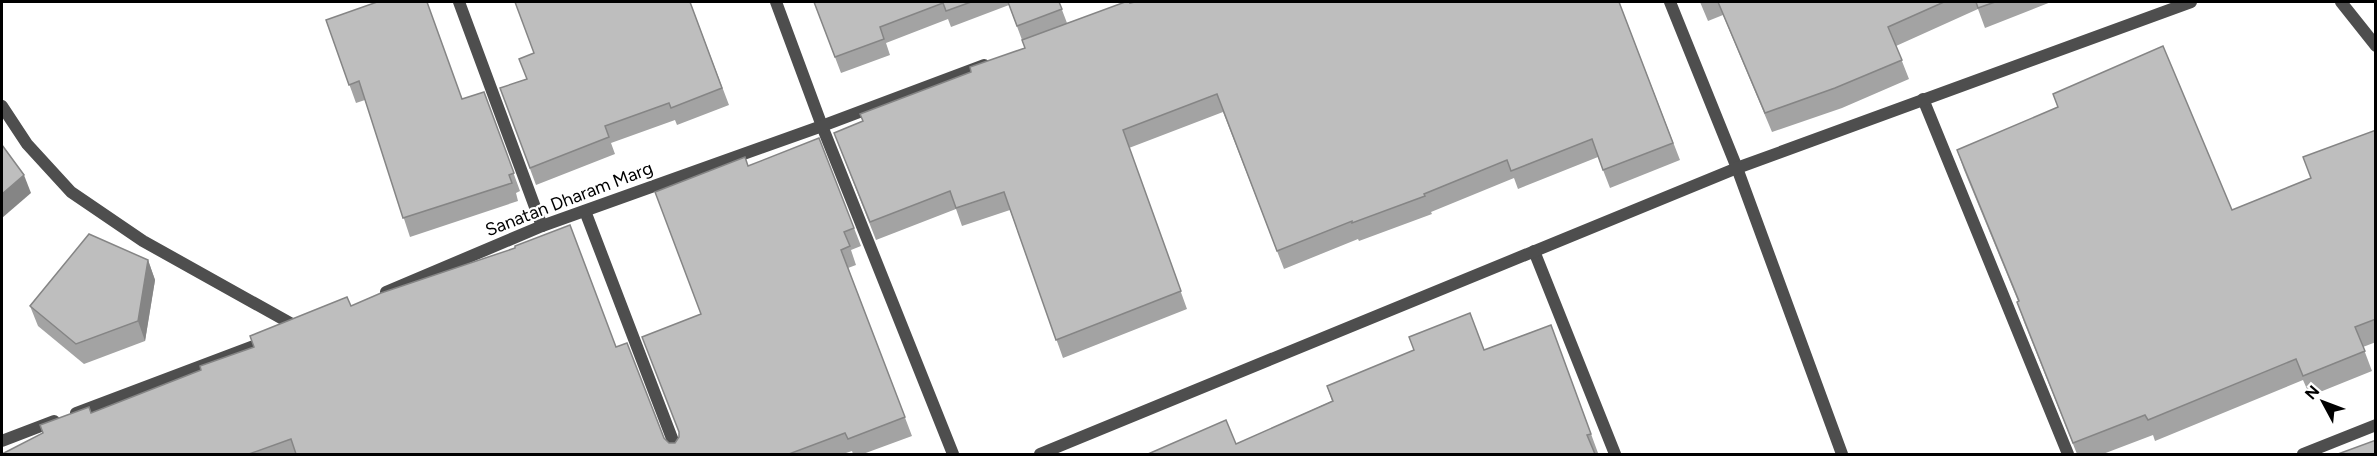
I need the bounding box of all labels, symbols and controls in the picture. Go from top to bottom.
street label: Sanatan Dharam Marg [482,157,656,241]
north arrow [2293,372,2353,432]
text: N [2301,382,2323,403]

